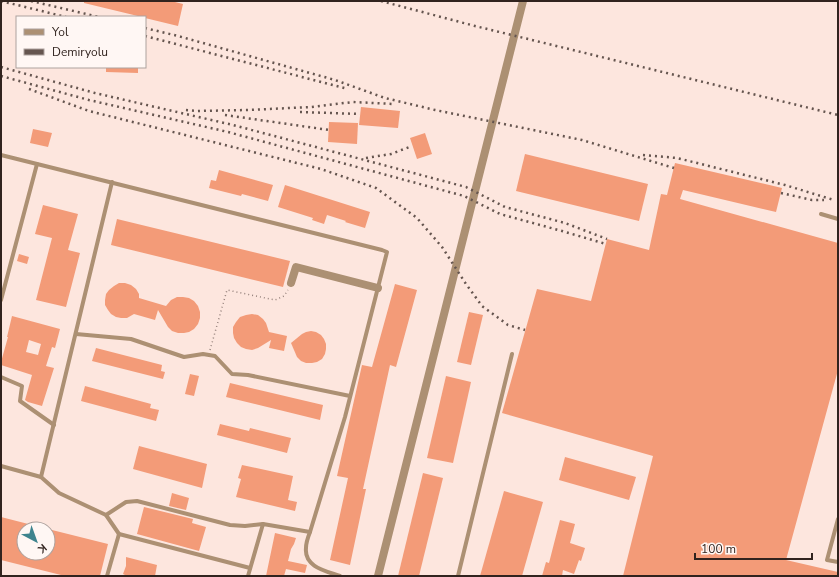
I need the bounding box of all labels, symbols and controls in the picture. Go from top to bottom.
legend [16,16,146,68]
text: Yol [51,24,69,40]
text: Demiryolu [52,44,108,60]
north arrow [16,521,56,561]
scale bar [695,535,812,561]
text: K [34,540,50,557]
text: 100 m [701,541,736,557]

